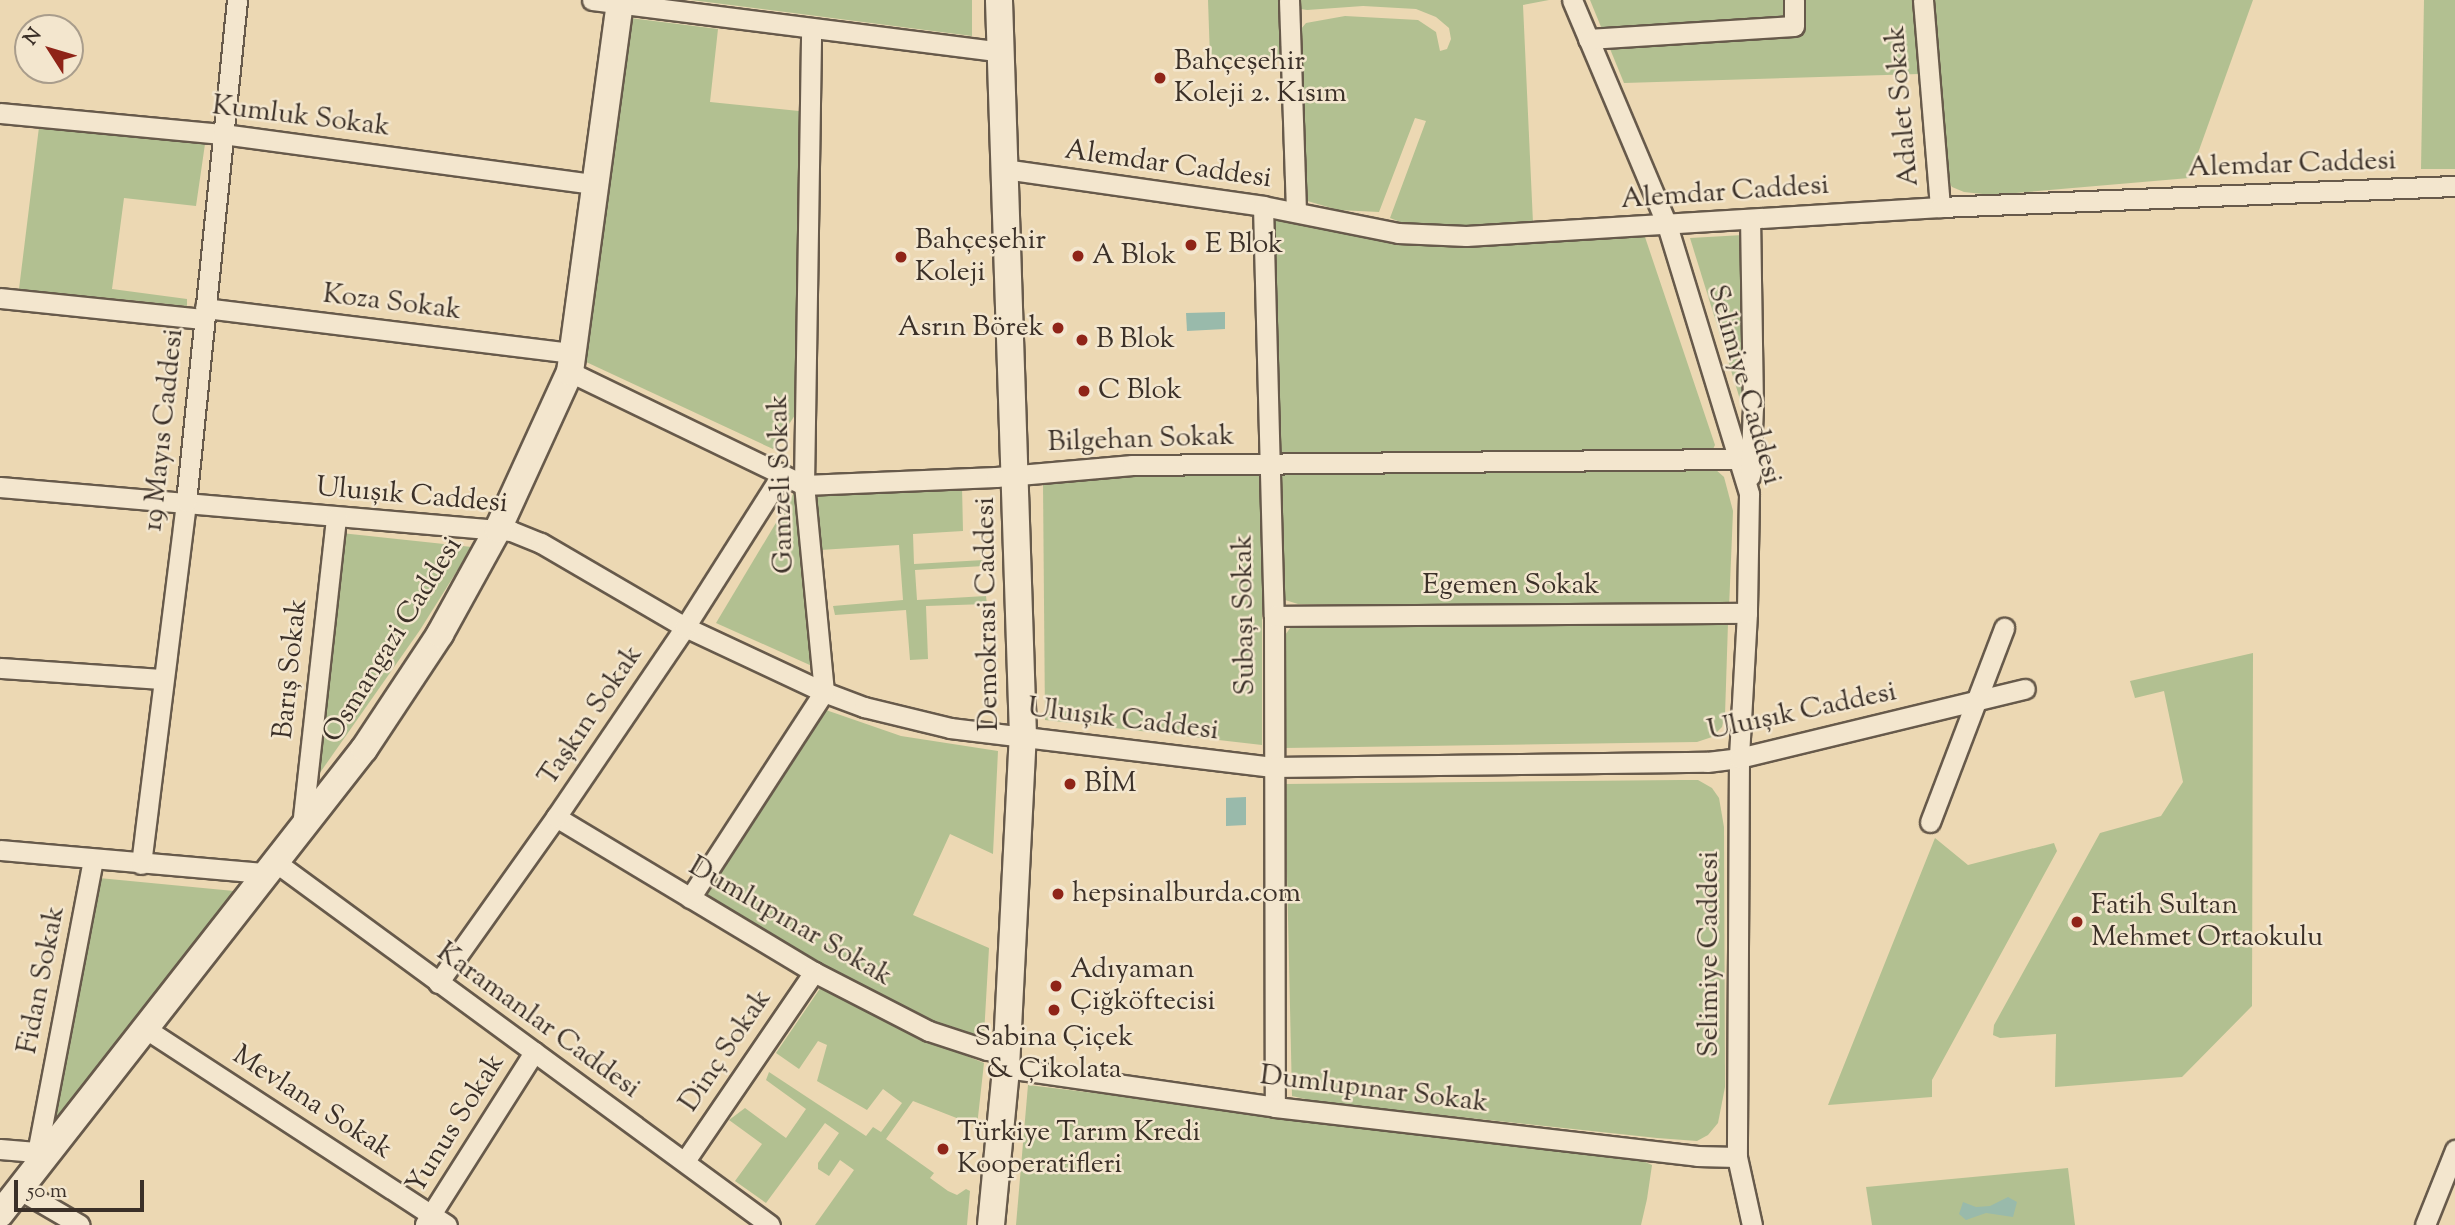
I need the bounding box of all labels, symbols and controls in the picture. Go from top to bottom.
north arrow [14,14,84,84]
text: N [18,23,49,51]
street label: Adalet Sokak [1879,24,1927,188]
place label: Bahçeşehir Koleji 2. Kısım [1174,45,1347,111]
marker: Bahçeşehir Koleji 2. Kısım [1152,70,1168,86]
street label: Kumluk Sokak [210,89,392,145]
street label: Alemdar Caddesi [1062,134,1274,196]
street label: Alemdar Caddesi [2187,145,2397,185]
street label: Alemdar Caddesi [1620,169,1830,217]
place label: Bahçeşehir Koleji [915,224,1046,290]
place label: E Blok [1205,228,1283,262]
marker: E Blok [1183,237,1199,253]
place label: A Blok [1092,239,1176,273]
marker: A Blok [1070,248,1086,264]
marker: Bahçeşehir Koleji [893,249,909,265]
street label: Koza Sokak [321,278,463,328]
street label: Selimiye Caddesi [1699,281,1789,489]
place label: Asrın Börek [898,311,1044,345]
marker: Asrın Börek [1050,320,1066,336]
place label: B Blok [1096,323,1175,357]
street label: 19 Mayıs Caddesi [137,327,191,533]
marker: B Blok [1074,332,1090,348]
place label: C Blok [1098,374,1182,408]
marker: C Blok [1076,383,1092,399]
street label: Gamzeli Sokak [762,394,802,574]
street label: Bilgehan Sokak [1047,420,1235,460]
street label: Uluışık Caddesi [315,471,509,521]
street label: Demokrasi Caddesi [969,497,1007,731]
street label: Osmangazi Caddesi [316,531,470,749]
street label: Subaşı Sokak [1227,534,1263,696]
street label: Egemen Sokak [1422,569,1600,603]
street label: Barış Sokak [267,597,315,741]
street label: Taşkın Sokak [532,639,650,793]
street label: Uluışık Caddesi [1704,676,1900,748]
street label: Uluışık Caddesi [1025,692,1221,748]
place label: BİM [1084,767,1137,801]
marker: BİM [1062,776,1078,792]
street label: Dumlupınar Sokak [682,850,898,994]
street label: Selimiye Caddesi [1693,851,1727,1057]
place label: hepsinalburda.com [1072,877,1301,911]
marker: hepsinalburda.com [1050,886,1066,902]
place label: Fatih Sultan Mehmet Ortaokulu [2091,889,2323,955]
street label: Fidan Sokak [11,903,73,1057]
marker: Fatih Sultan Mehmet Ortaokulu [2069,914,2085,930]
street label: Karamanlar Caddesi [430,936,646,1106]
place label: Adıyaman Çiğköftecisi [1070,953,1216,1019]
marker: Adıyaman Çiğköftecisi [1048,978,1064,994]
street label: Dinç Sokak [673,983,779,1119]
marker: Sabina Çiçek & Çikolata [1046,1002,1062,1018]
place label: Sabina Çiçek & Çikolata [975,1021,1133,1087]
street label: Mevlana Sokak [226,1039,398,1167]
street label: Yunus Sokak [400,1048,512,1200]
street label: Dumlupınar Sokak [1258,1059,1490,1121]
place label: Türkiye Tarım Kredi Kooperatifleri [957,1116,1201,1182]
marker: Türkiye Tarım Kredi Kooperatifleri [935,1141,951,1157]
scale bar [18,1166,147,1210]
text: 50 m [27,1177,67,1207]

